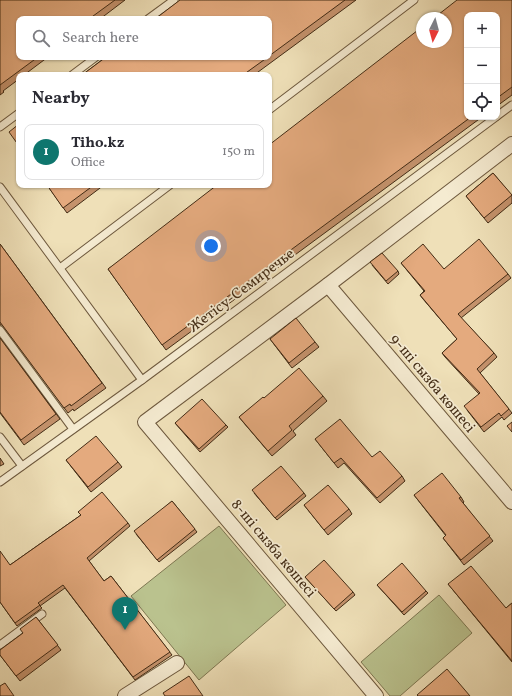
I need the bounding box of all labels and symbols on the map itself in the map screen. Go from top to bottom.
north arrow [416,12,452,48]
your location [201,236,221,256]
street label: Жетісу-Семиречье [184,244,300,338]
street label: 9-ші сызба көшесі [384,330,480,438]
street label: 8-ші сызба көшесі [225,495,320,603]
pin: 1 [112,597,138,630]

